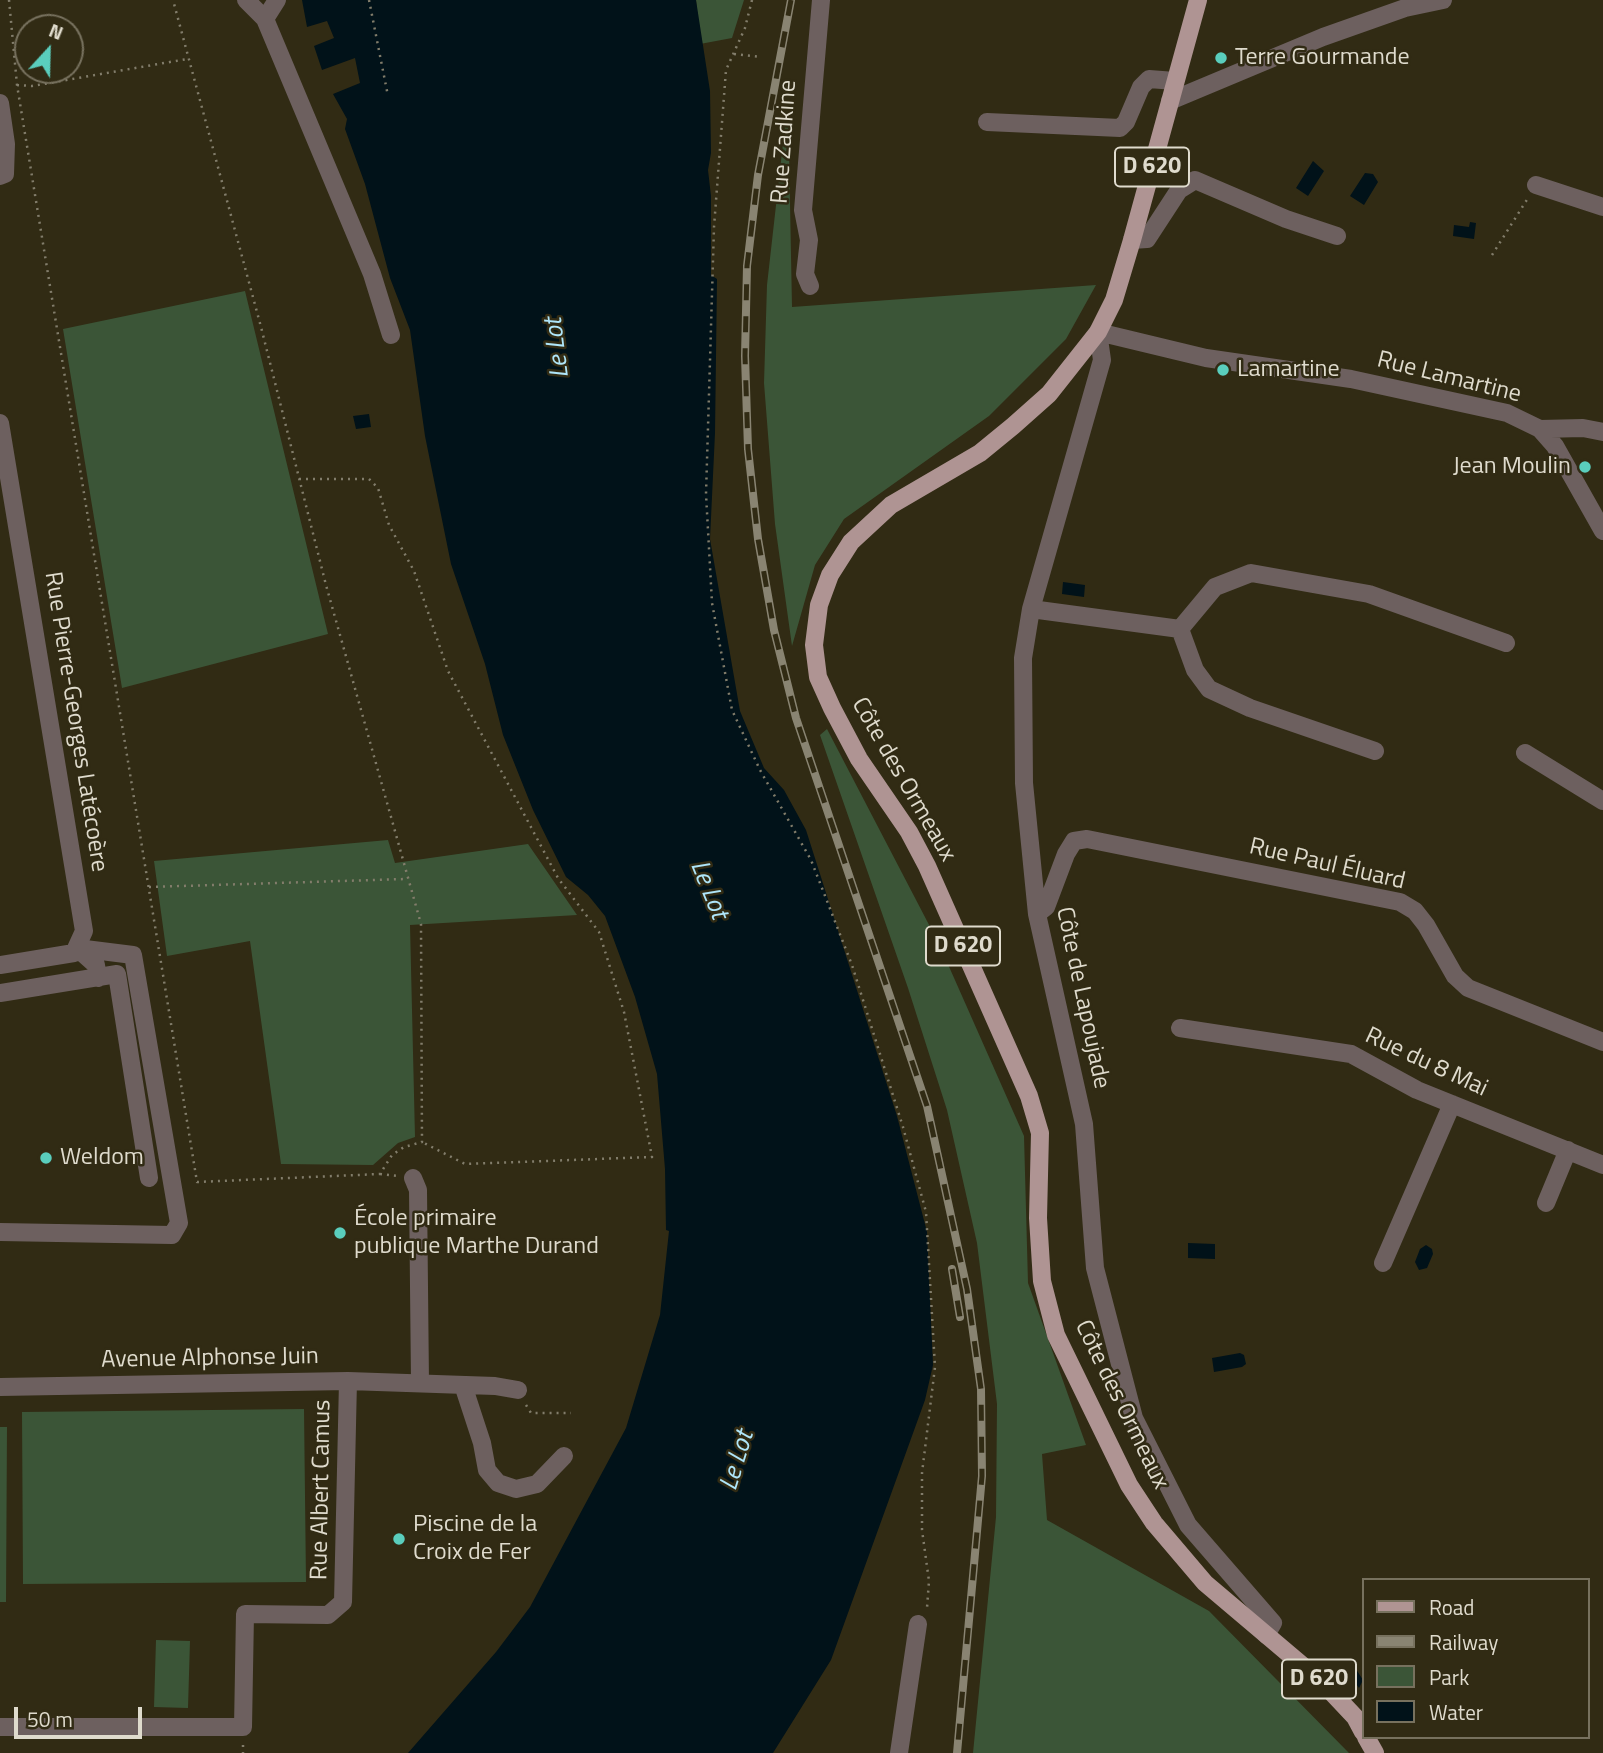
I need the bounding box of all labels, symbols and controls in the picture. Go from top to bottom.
north arrow [14,14,84,84]
text: N [45,15,68,47]
place label: Terre Gourmande [1235,44,1410,72]
marker: Terre Gourmande [1213,50,1229,66]
street label: Rue Zadkine [766,79,804,205]
road number: D 620 [1115,148,1189,186]
water label: Le Lot [539,316,577,380]
street label: Rue Lamartine [1374,346,1524,410]
place label: Lamartine [1237,356,1340,384]
marker: Lamartine [1215,362,1231,378]
place label: Jean Moulin [1453,453,1571,481]
marker: Jean Moulin [1577,459,1593,475]
street label: Rue Pierre-Georges Latécoère [37,570,113,874]
street label: Côte des Ormeaux [844,693,962,867]
street label: Rue Paul Éluard [1246,833,1408,897]
water label: Le Lot [682,856,734,924]
street label: Côte de Lapoujade [1049,905,1115,1091]
road number: D 620 [926,926,1000,965]
street label: Rue du 8 Mai [1360,1022,1492,1104]
place label: Weldom [60,1144,144,1172]
marker: Weldom [38,1150,54,1166]
place label: École primaire publique Marthe Durand [354,1205,599,1261]
marker: École primaire publique Marthe Durand [332,1225,348,1241]
street label: Côte des Ormeaux [1068,1316,1174,1494]
street label: Avenue Alphonse Juin [101,1343,319,1375]
street label: Rue Albert Camus [306,1400,338,1580]
water label: Le Lot [714,1427,762,1495]
place label: Piscine de la Croix de Fer [413,1511,537,1567]
marker: Piscine de la Croix de Fer [391,1531,407,1547]
legend [1362,1578,1589,1739]
text: Road [1429,1591,1474,1623]
text: Railway [1429,1626,1498,1658]
road number: D 620 [1282,1660,1356,1698]
text: Park [1429,1661,1469,1693]
scale bar [18,1694,145,1738]
text: Water [1429,1696,1483,1728]
text: 50 m [27,1703,73,1735]

